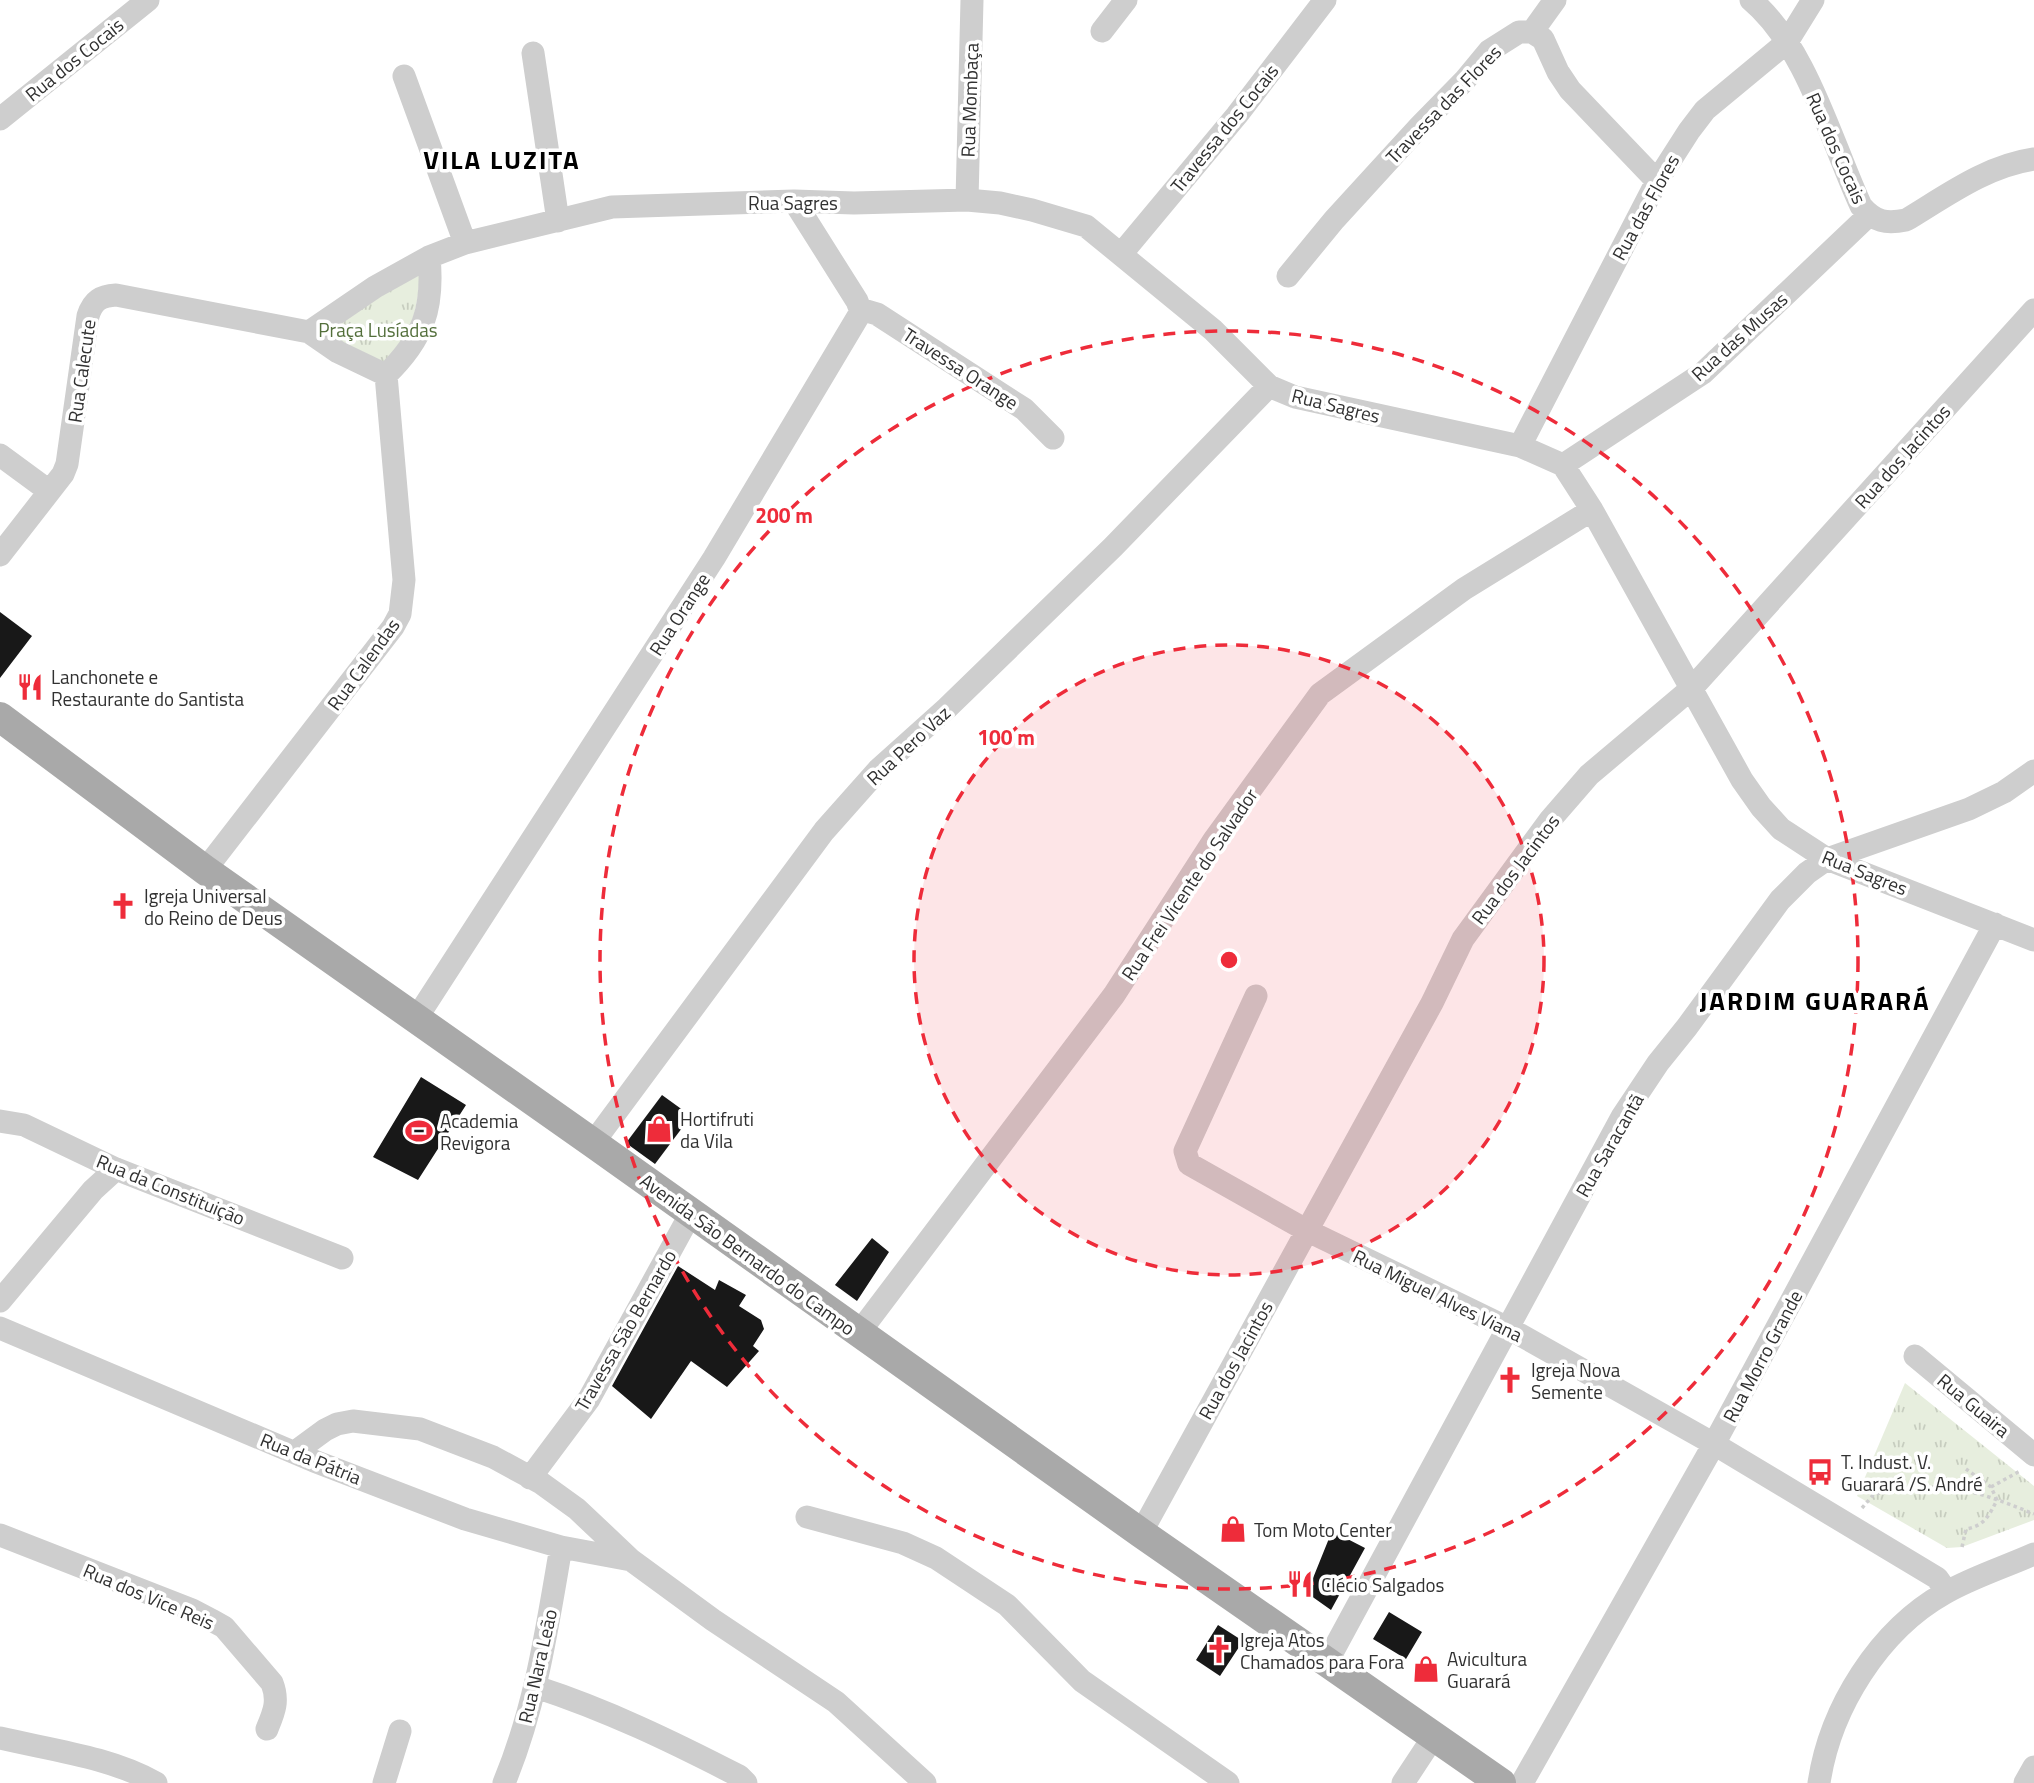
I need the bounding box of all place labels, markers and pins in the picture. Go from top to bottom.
place label: Lanchonete e Restaurante do Santista [51,662,244,713]
restaurant icon: Lanchonete e Restaurante do Santista [15,672,45,702]
place label: Igreja Universal do Reino de Deus [144,881,283,932]
church icon: Igreja Universal do Reino de Deus [108,891,138,921]
centre of rings [1217,948,1241,972]
place label: Hortifruti da Vila [680,1104,754,1155]
place label: Academia Revigora [440,1106,519,1157]
shop icon: Hortifruti da Vila [644,1114,674,1144]
sports icon: Academia Revigora [404,1116,434,1146]
place label: Igreja Nova Semente [1531,1355,1621,1406]
church icon: Igreja Nova Semente [1495,1365,1525,1395]
place label: T. Indust. V. Guarará /S. André [1841,1447,1983,1498]
bus stop icon: T. Indust. V. Guarará /S. André [1805,1457,1835,1487]
shop icon: Tom Moto Center [1218,1514,1248,1544]
place label: Tom Moto Center [1254,1515,1392,1544]
restaurant icon: Clécio Salgados [1285,1569,1315,1599]
place label: Clécio Salgados [1321,1570,1445,1599]
place label: Igreja Atos Chamados para Fora [1240,1625,1405,1676]
church icon: Igreja Atos Chamados para Fora [1204,1635,1234,1665]
place label: Avicultura Guarará [1447,1644,1527,1695]
shop icon: Avicultura Guarará [1411,1654,1441,1684]

